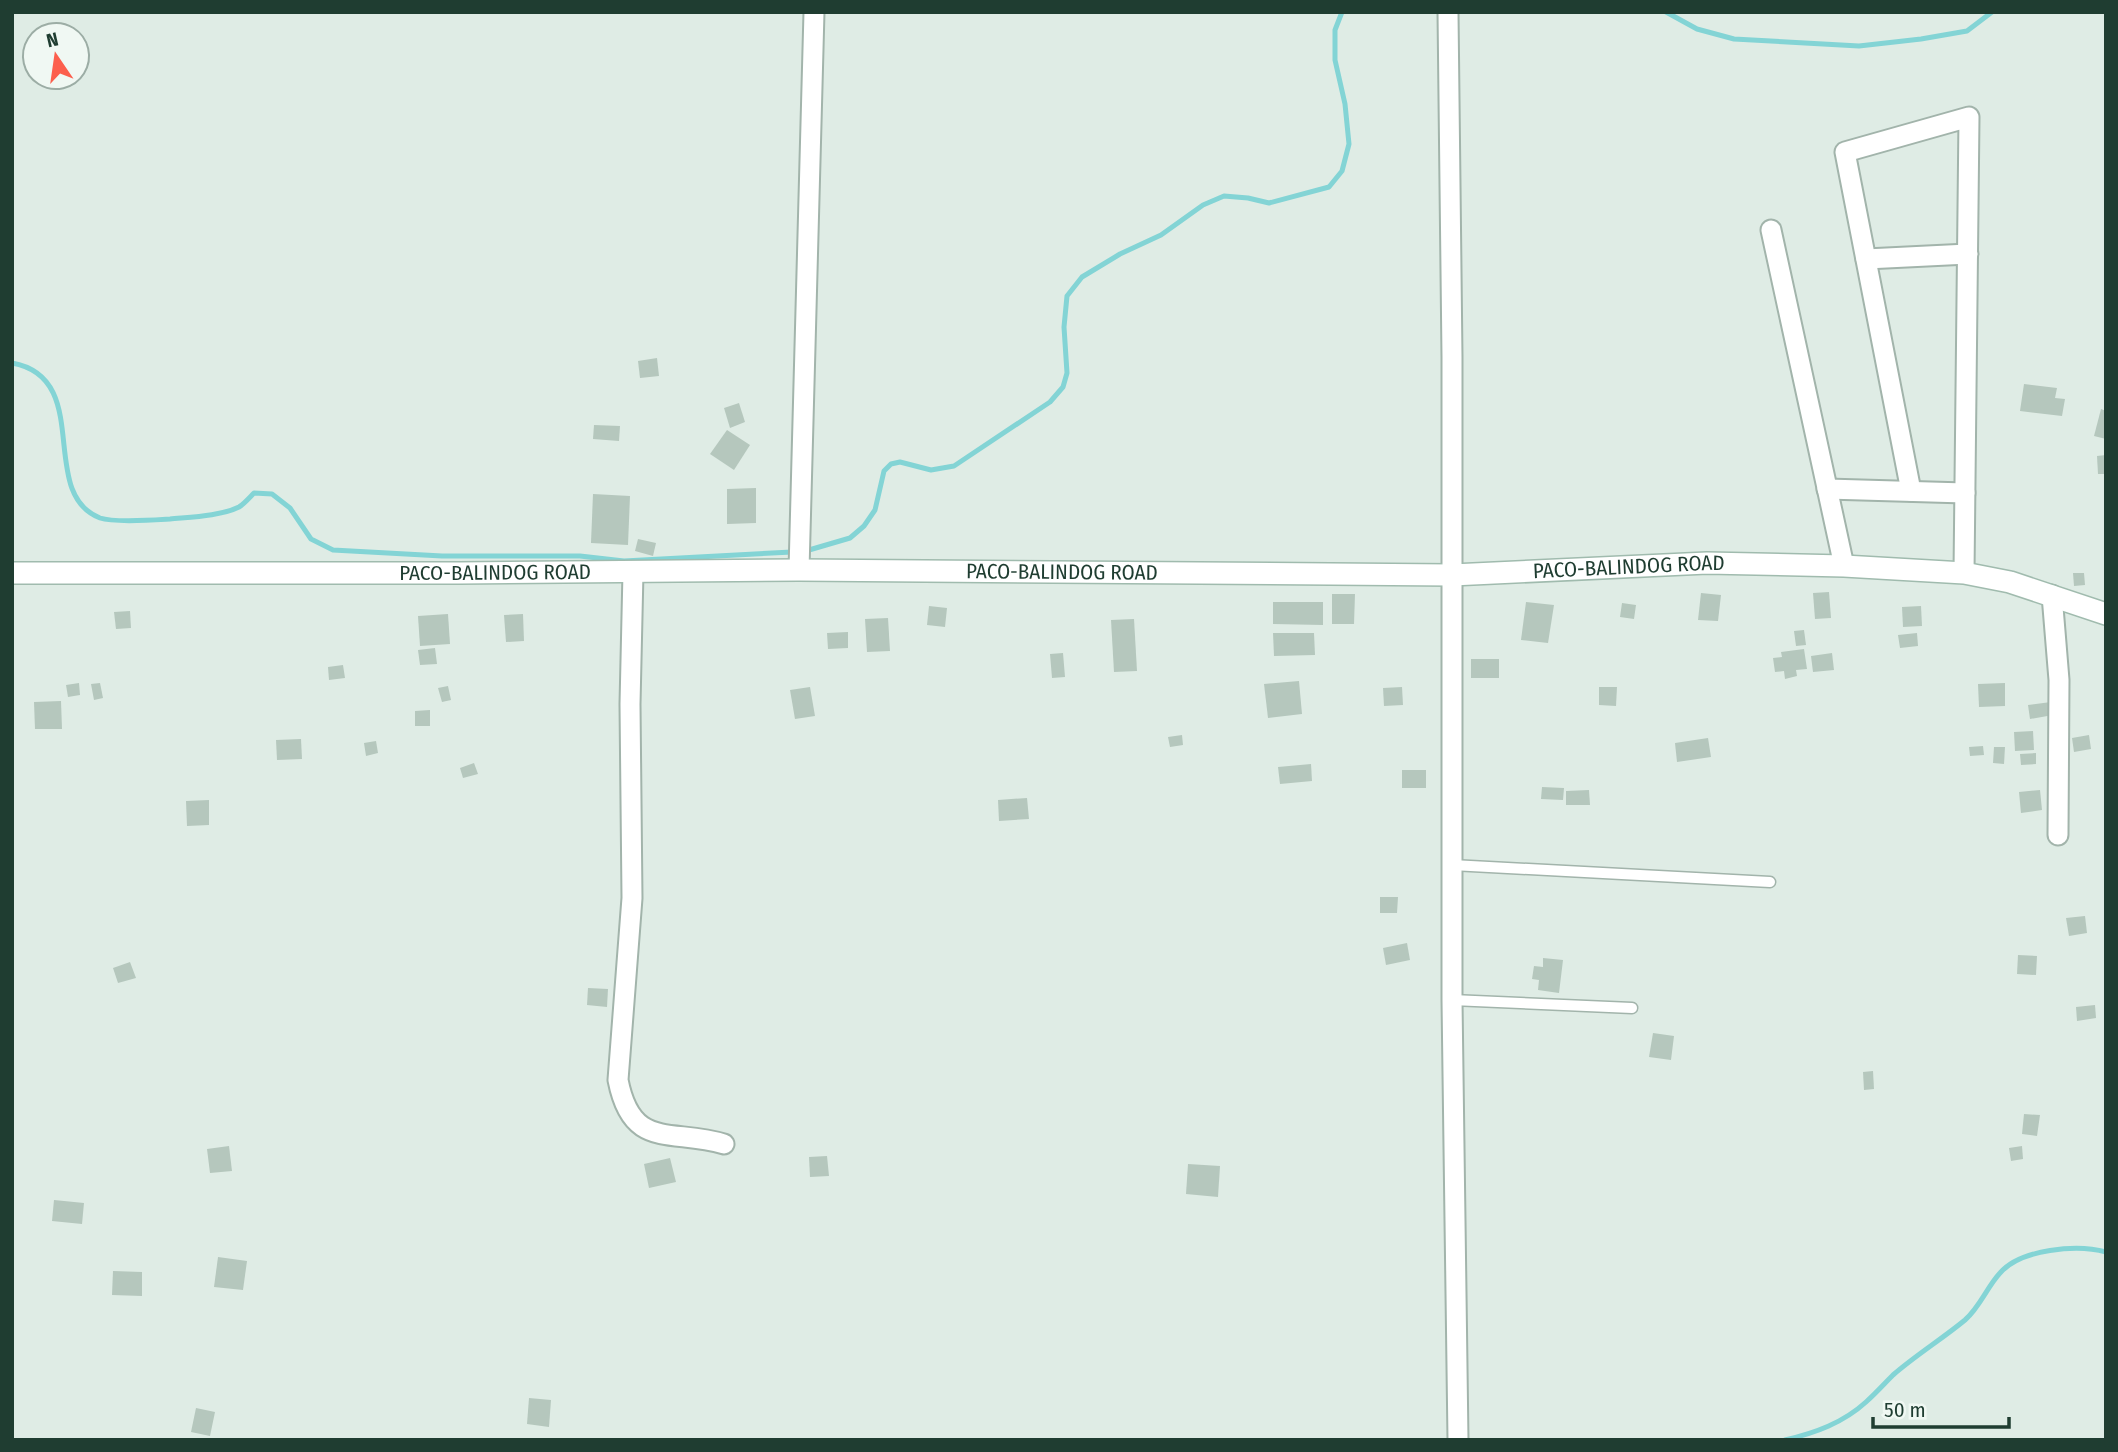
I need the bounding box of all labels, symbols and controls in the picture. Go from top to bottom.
north arrow [21,21,91,91]
text: N [44,27,60,52]
street label: PACO-BALINDOG ROAD [1532,550,1725,584]
street label: PACO-BALINDOG ROAD [966,558,1158,586]
street label: PACO-BALINDOG ROAD [399,559,591,586]
scale bar [1873,1386,2010,1430]
text: 50 m [1884,1397,1926,1423]

